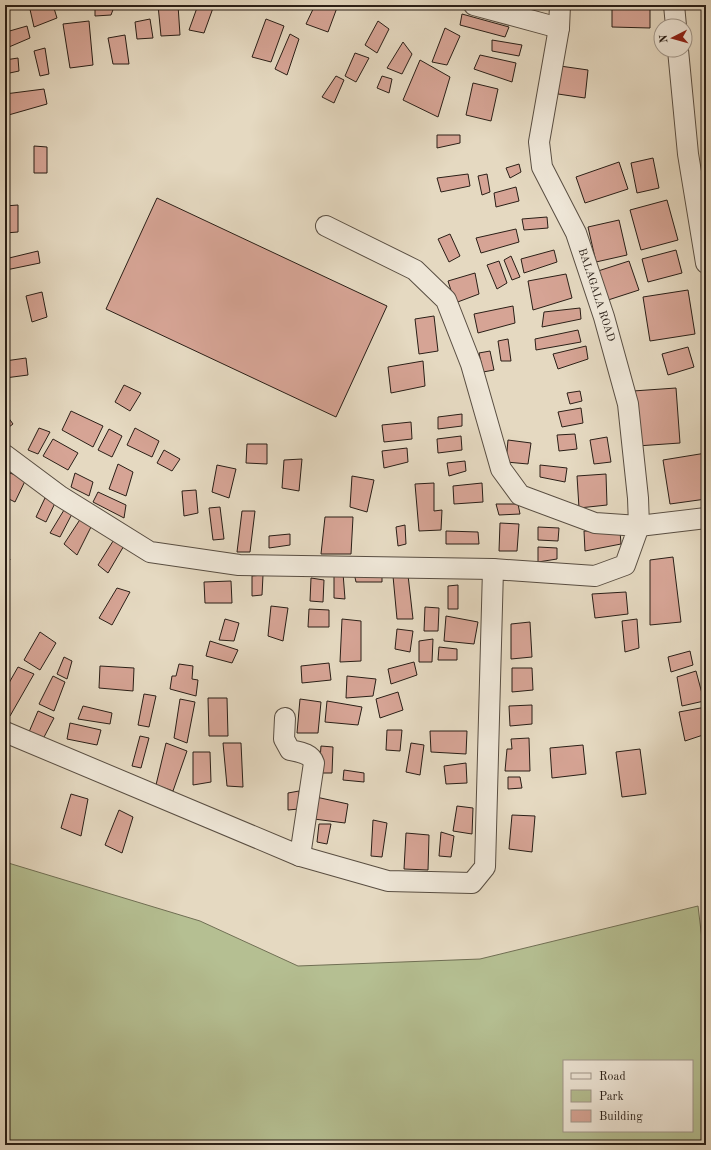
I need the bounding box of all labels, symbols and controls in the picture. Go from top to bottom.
north arrow [653,18,693,58]
text: N [659,34,670,44]
street label: BALAGALA ROAD [576,247,616,343]
legend [563,1060,693,1132]
text: Road [599,1071,626,1083]
text: Park [599,1091,624,1103]
text: Building [599,1111,643,1123]

